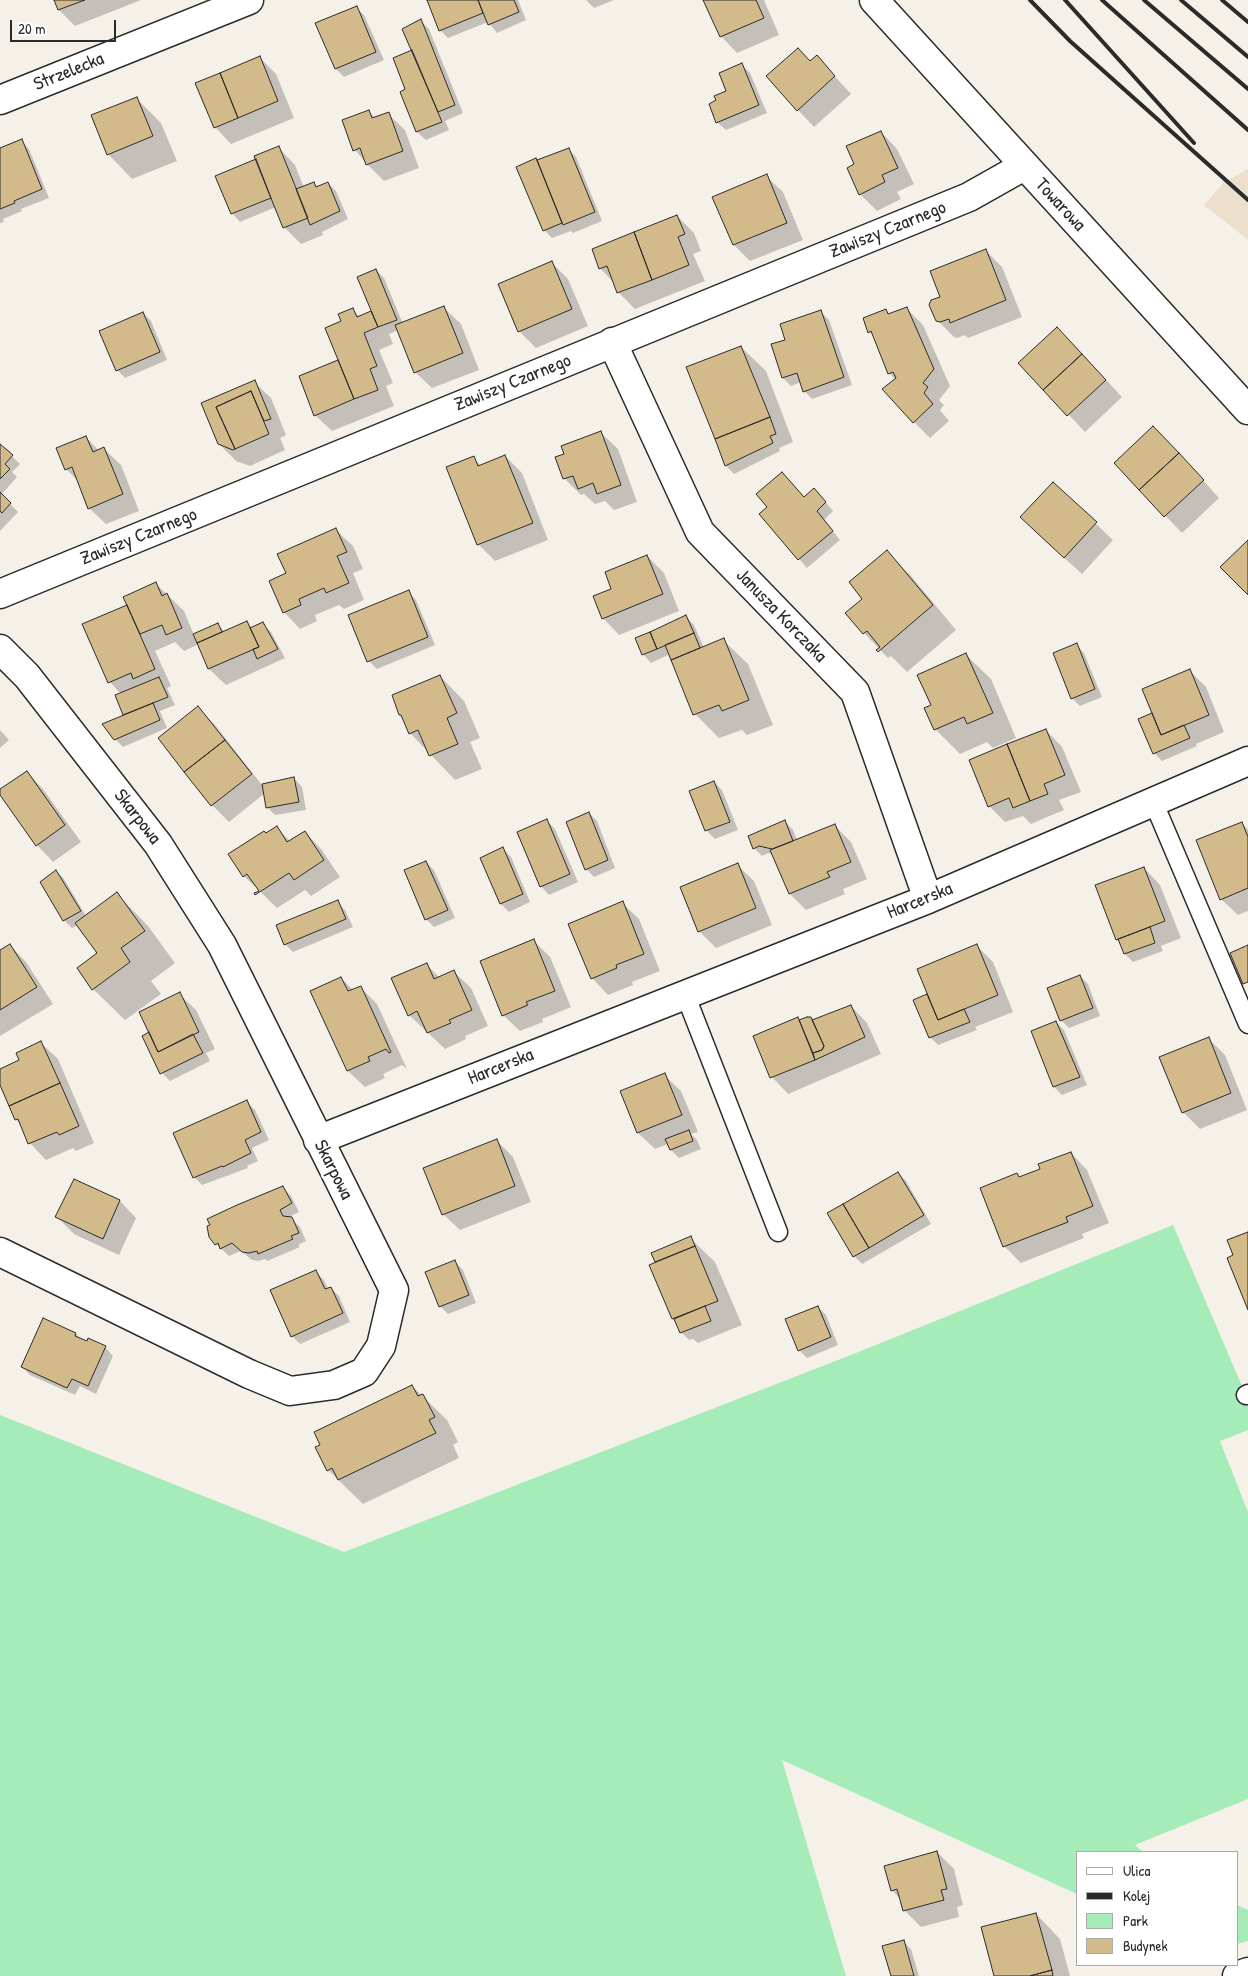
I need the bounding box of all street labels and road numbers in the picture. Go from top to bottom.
street label: Strzelecka [31,48,107,96]
street label: Towarowa [1030,174,1090,236]
street label: Zawiszy Czarnego [826,196,950,264]
street label: Zawiszy Czarnego [451,349,575,417]
street label: Zawiszy Czarnego [77,503,201,571]
street label: Janusza Korczaka [731,565,831,667]
street label: Skarpowa [108,785,166,849]
street label: Harcerska [884,878,956,924]
street label: Harcerska [465,1044,537,1090]
street label: Skarpowa [308,1137,358,1203]

